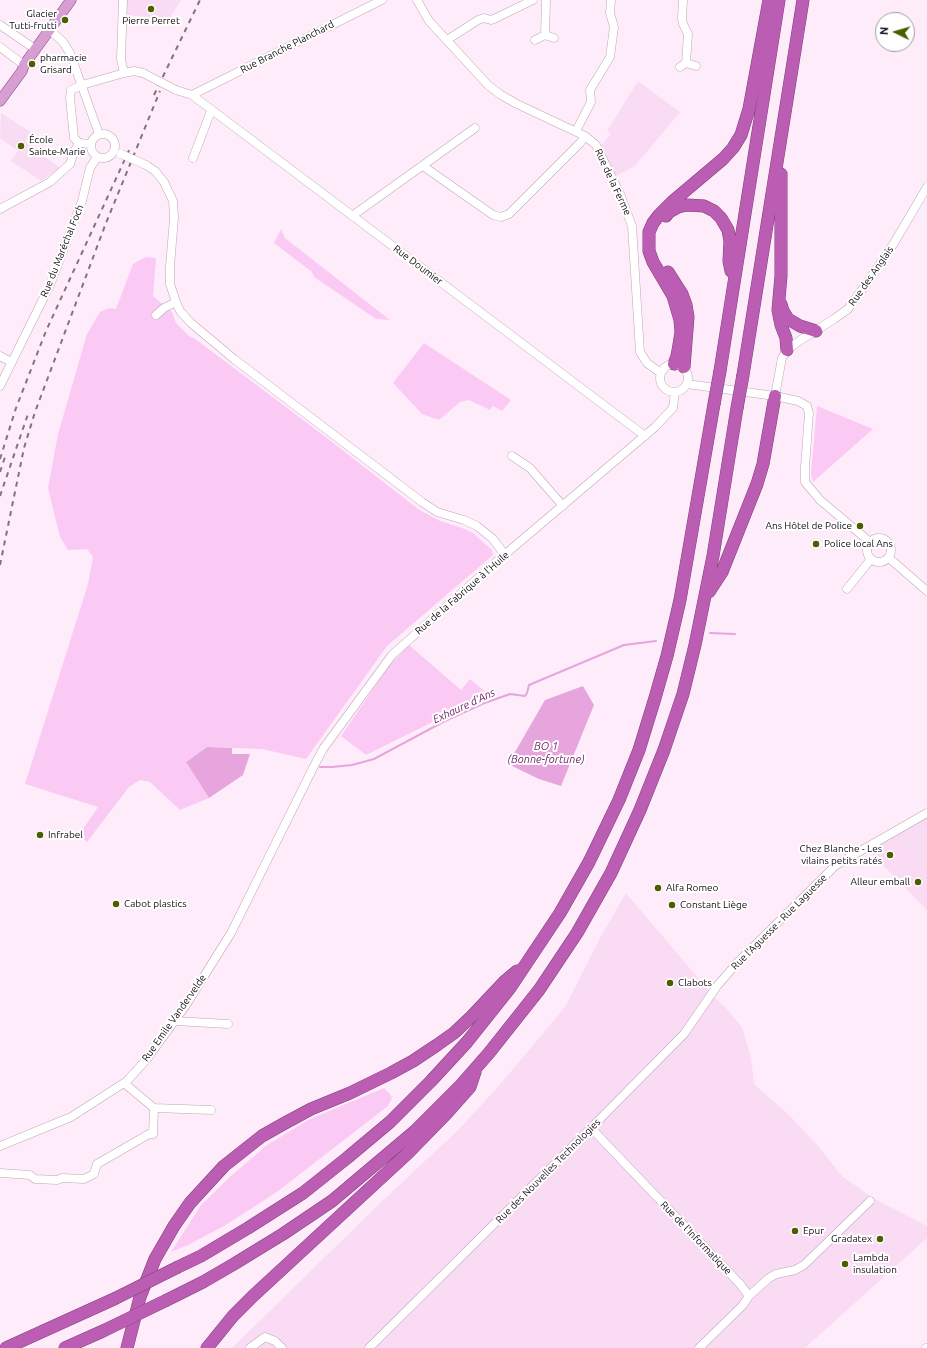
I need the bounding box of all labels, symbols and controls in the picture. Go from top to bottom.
marker: Pierre Perret [146,4,156,14]
place label: Glacier Tutti-frutti [9,8,57,32]
north arrow [875,12,915,52]
marker: Glacier Tutti-frutti [60,15,70,25]
place label: Pierre Perret [122,15,180,27]
street label: Rue Branche Planchard [238,18,336,76]
text: N [878,26,890,36]
place label: pharmacie Grisard [40,52,87,76]
marker: pharmacie Grisard [27,59,37,69]
place label: École Sainte-Marie [29,134,85,158]
marker: École Sainte-Marie [16,141,26,151]
street label: Rue de la Ferme [592,147,634,217]
street label: Rue du Maréchal Foch [38,203,86,299]
street label: Rue Doumier [391,243,445,287]
street label: Rue des Anglais [846,244,896,308]
place label: Ans Hôtel de Police [765,520,852,532]
marker: Ans Hôtel de Police [855,521,865,531]
place label: Police local Ans [824,538,893,550]
marker: Police local Ans [811,539,821,549]
street label: Rue de la Fabrique à l'Huile [413,549,511,637]
water label: Exhaure d'Ans [431,686,497,726]
water label: BO 1 (Bonne-fortune) [508,739,584,765]
place label: Infrabel [48,829,83,841]
marker: Infrabel [35,830,45,840]
place label: Chez Blanche - Les vilains petits ratés [800,843,882,866]
marker: Chez Blanche - Les vilains petits ratés [885,850,895,860]
street label: Rue l'Aguesse - Rue Laguesse [729,872,829,972]
place label: Alleur emball [851,876,910,888]
marker: Alleur emball [913,877,923,887]
place label: Alfa Romeo [666,882,718,894]
marker: Alfa Romeo [653,883,663,893]
place label: Cabot plastics [124,898,187,910]
marker: Cabot plastics [111,899,121,909]
place label: Constant Liège [680,899,747,911]
marker: Constant Liège [667,900,677,910]
street label: Rue Emile Vandervelde [139,972,209,1064]
place label: Clabots [678,977,712,989]
marker: Clabots [665,978,675,988]
street label: Rue des Nouvelles Technologies [493,1116,603,1226]
street label: Rue de l'Informatique [658,1199,734,1277]
place label: Epur [803,1225,824,1237]
marker: Epur [790,1226,800,1236]
place label: Gradatex [831,1233,872,1245]
marker: Gradatex [875,1234,885,1244]
place label: Lambda insulation [853,1252,897,1276]
marker: Lambda insulation [840,1259,850,1269]

